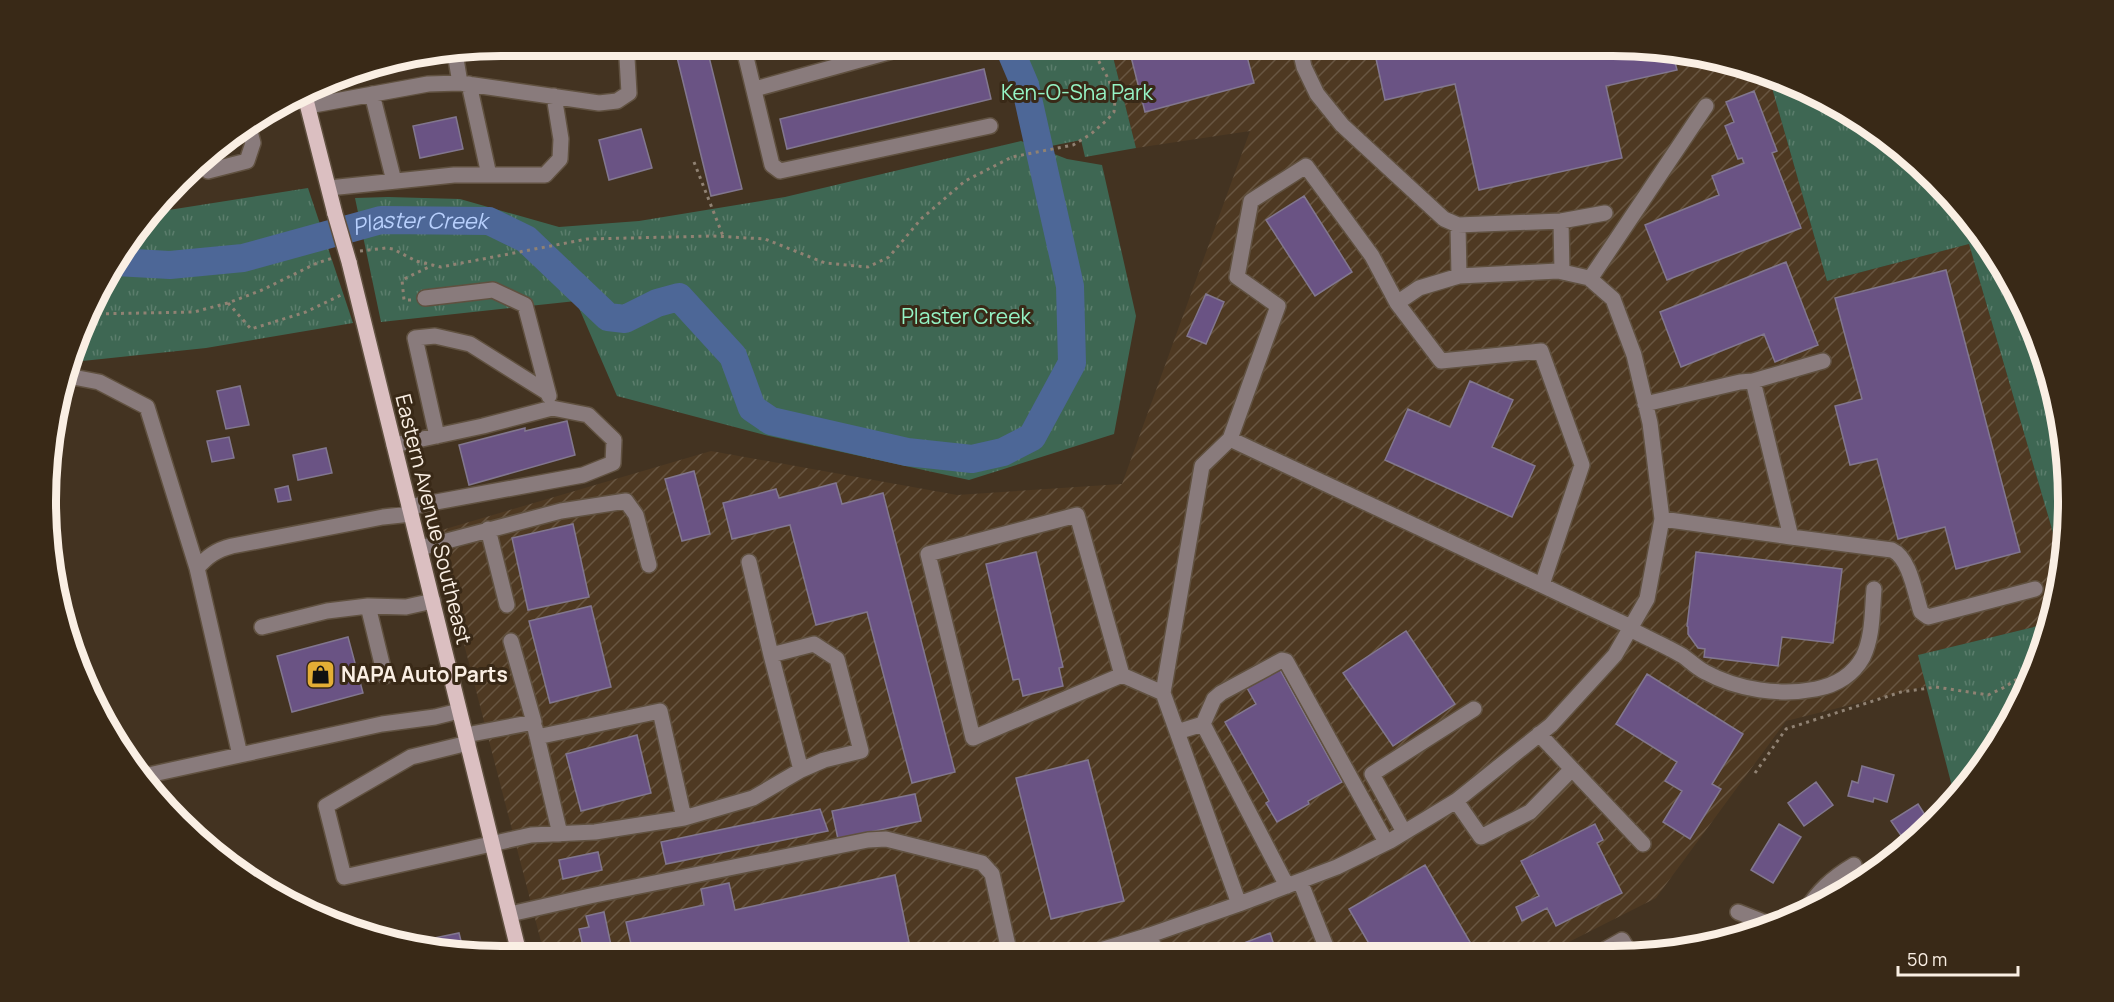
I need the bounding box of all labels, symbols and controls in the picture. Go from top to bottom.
park label: Ken-O-Sha Park [1001,78,1154,106]
water label: Plaster Creek [349,205,491,242]
park label: Plaster Creek [901,302,1031,330]
street label: Eastern Avenue Southeast [389,391,479,647]
shop icon: NAPA Auto Parts [304,658,336,690]
place label: NAPA Auto Parts [341,660,508,688]
scale bar [1898,939,2018,977]
text: 50 m [1907,947,1947,971]

